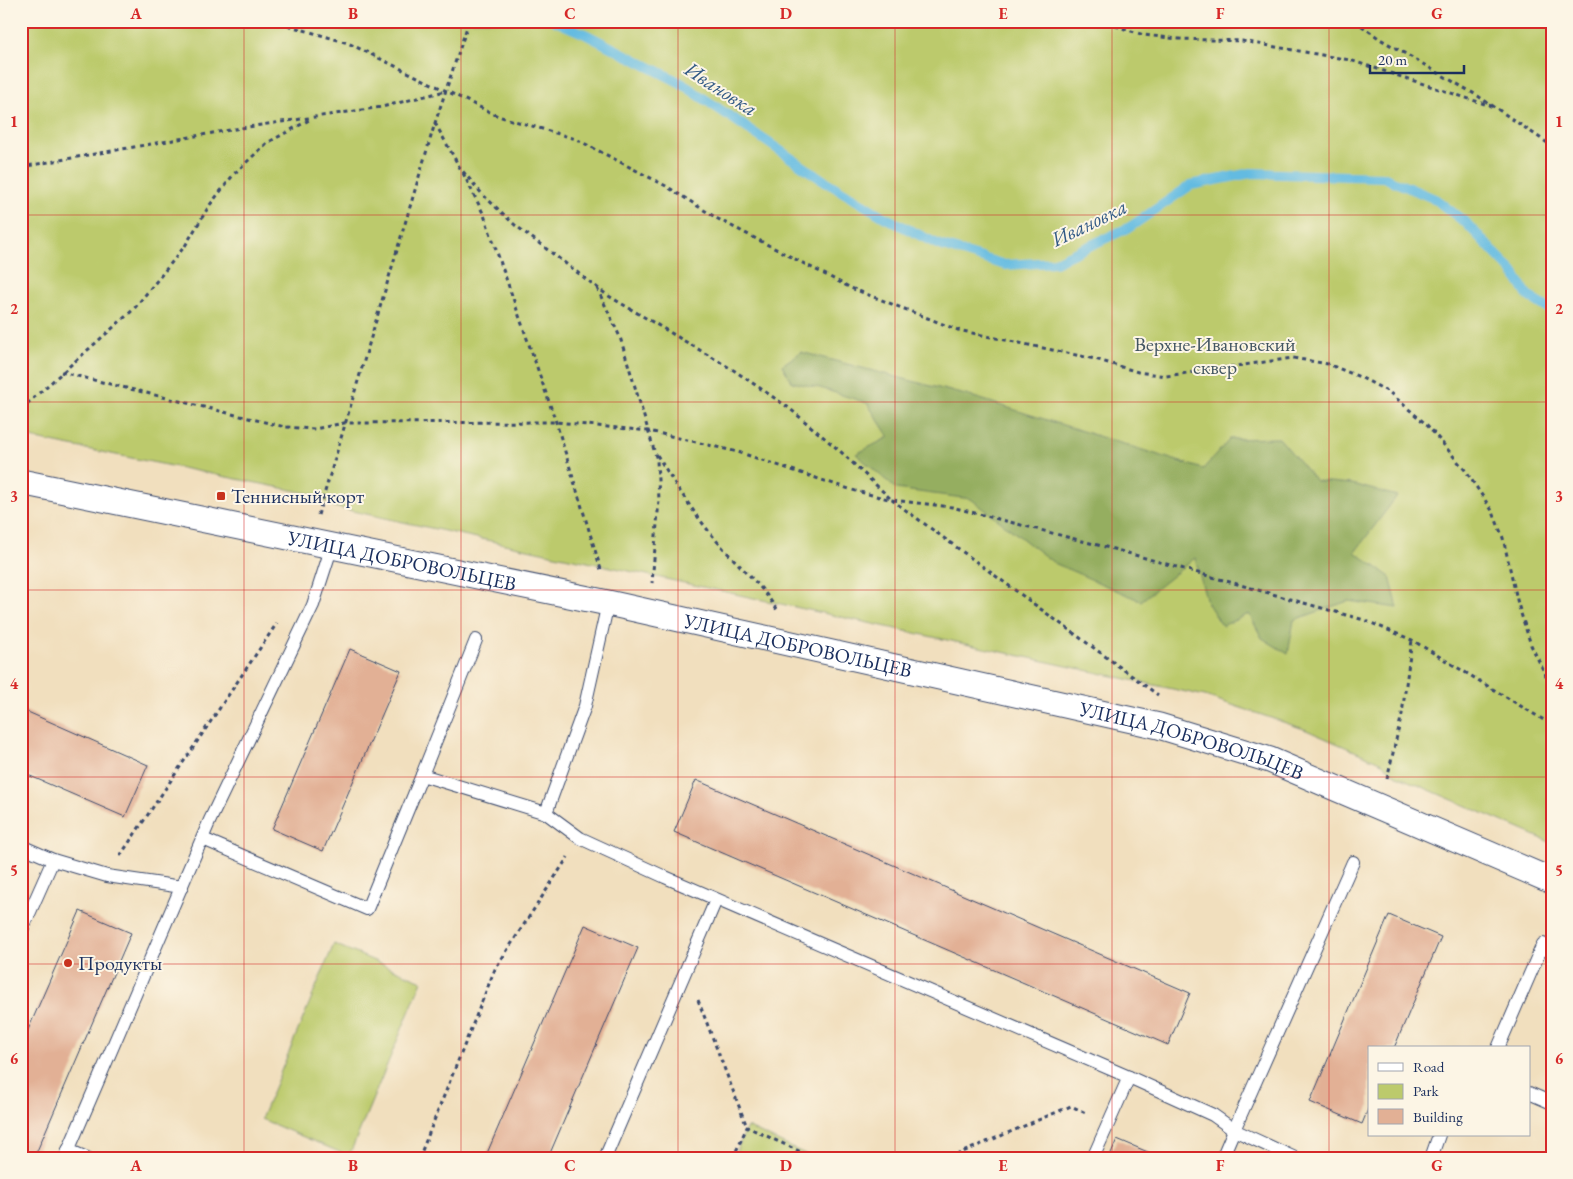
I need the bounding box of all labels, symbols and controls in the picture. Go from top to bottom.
text: A [129,3,142,24]
text: B [348,3,358,24]
text: C [564,3,576,24]
text: D [780,3,792,24]
text: E [998,3,1008,24]
text: F [1216,3,1225,24]
text: G [1431,3,1443,24]
scale bar [1370,42,1464,74]
text: 20 m [1378,50,1407,69]
water label: Ивановка [679,55,763,122]
text: 1 [10,111,18,132]
text: 1 [1555,111,1563,132]
water label: Ивановка [1046,193,1131,253]
text: 2 [10,298,19,319]
text: 2 [1555,298,1564,319]
park label: Верхне-Ивановский сквер [1134,331,1296,380]
place label: Теннисный корт [231,483,364,509]
text: 3 [10,486,18,507]
text: 3 [1555,486,1563,507]
marker: Теннисный корт [215,490,227,502]
street label: УЛИЦА ДОБРОВОЛЬЦЕВ [284,524,519,597]
street label: УЛИЦА ДОБРОВОЛЬЦЕВ [681,607,914,683]
text: 4 [10,673,19,694]
text: 4 [1555,673,1564,694]
street label: УЛИЦА ДОБРОВОЛЬЦЕВ [1076,695,1308,786]
text: 5 [10,860,18,881]
text: 5 [1555,860,1563,881]
place label: Продукты [78,950,162,976]
marker: Продукты [62,957,74,969]
legend [1368,1046,1530,1136]
text: 6 [10,1048,19,1069]
text: 6 [1555,1048,1564,1069]
text: Road [1413,1057,1445,1076]
text: Park [1413,1081,1440,1100]
text: Building [1413,1107,1463,1126]
text: A [129,1155,142,1176]
text: B [348,1155,358,1176]
text: C [564,1155,576,1176]
text: D [780,1155,792,1176]
text: E [998,1155,1008,1176]
text: F [1216,1155,1225,1176]
text: G [1431,1155,1443,1176]

